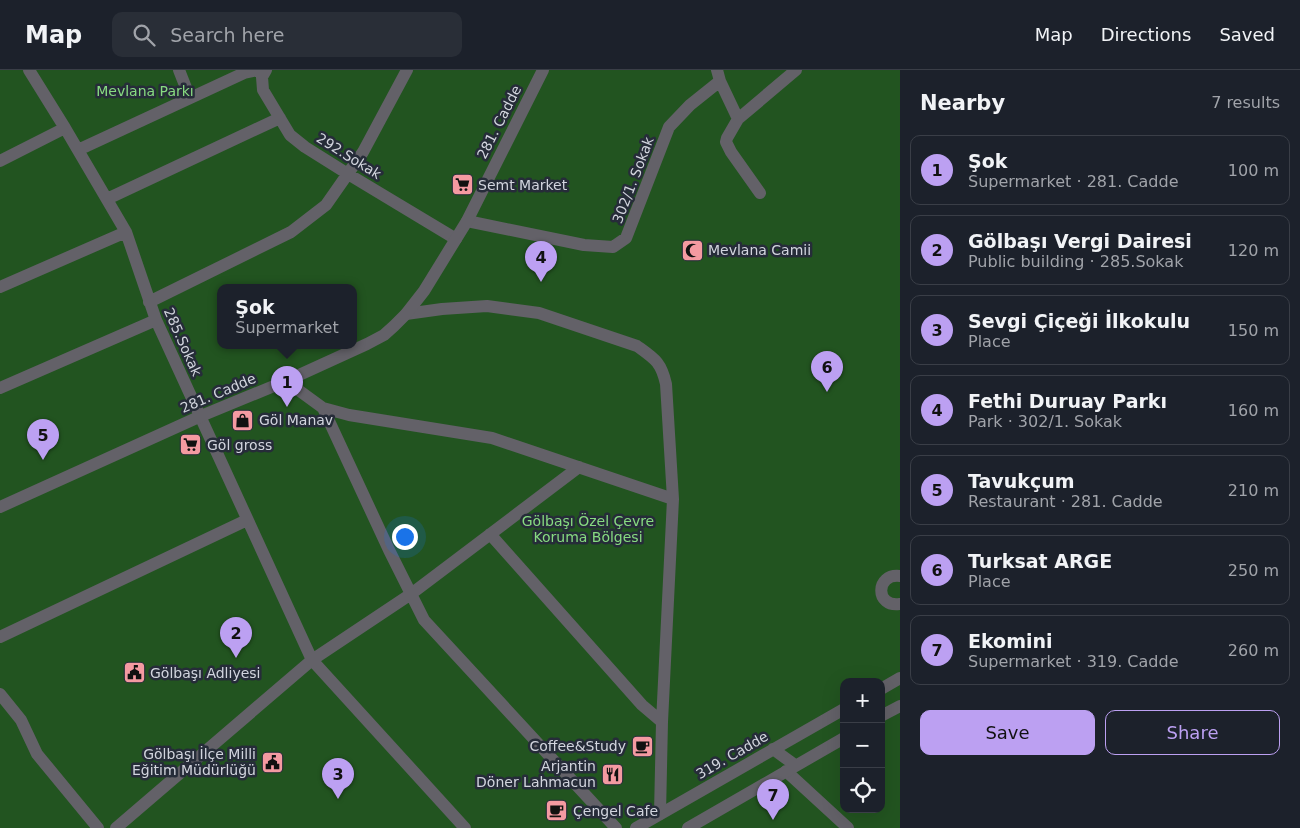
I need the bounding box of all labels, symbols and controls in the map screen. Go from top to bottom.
search box [112,12,462,57]
text: Map [25,21,82,49]
icon: search [130,21,158,49]
text: Search here [170,24,284,46]
text: Map [1035,24,1073,45]
text: Directions [1101,24,1191,45]
text: Saved [1219,24,1275,45]
park label: Mevlana Parkı [96,83,194,99]
street label: 281. Cadde [474,83,524,161]
text: Nearby [920,91,1005,115]
text: 7 results [1211,93,1280,112]
street label: 292.Sokak [314,130,385,183]
street label: 302/1. Sokak [609,134,657,225]
text: Şok [968,150,1007,172]
text: 1 [931,161,943,180]
text: 100 m [1228,161,1279,180]
text: Supermarket · 281. Cadde [968,172,1178,191]
supermarket icon: Semt Market [450,173,474,197]
place label: Semt Market [478,177,568,193]
text: Gölbaşı Vergi Dairesi [968,230,1192,252]
mosque icon: Mevlana Camii [680,238,704,262]
pin: 4 [525,241,557,282]
text: 2 [931,241,943,260]
text: 120 m [1228,241,1279,260]
place label: Mevlana Camii [708,242,811,258]
text: Public building · 285.Sokak [968,252,1183,271]
popup [217,284,357,349]
text: Şok [235,296,275,318]
street label: 285.Sokak [161,305,206,379]
text: Sevgi Çiçeği İlkokulu [968,310,1190,332]
text: Supermarket [235,318,339,337]
text: 3 [931,321,943,340]
text: 150 m [1228,321,1279,340]
text: Place [968,332,1011,351]
pin: 6 [811,351,843,392]
pin: 1 [271,366,303,407]
street label: 281. Cadde [178,370,258,416]
text: Fethi Duruay Parkı [968,390,1167,412]
text: 4 [931,401,943,420]
text: 160 m [1228,401,1279,420]
shop icon: Göl Manav [231,408,255,432]
place label: Göl Manav [259,412,333,428]
text: Park · 302/1. Sokak [968,412,1122,431]
pin: 5 [27,419,59,460]
supermarket icon: Göl gross [179,433,203,457]
place label: Göl gross [207,437,272,453]
text: Tavukçum [968,470,1074,492]
text: 5 [931,481,943,500]
text: 210 m [1228,481,1279,500]
text: Restaurant · 281. Cadde [968,492,1163,511]
park label: Gölbaşı Özel Çevre Koruma Bölgesi [522,512,654,545]
your location [392,524,418,550]
text: Turksat ARGE [968,550,1112,572]
text: 6 [931,561,943,580]
text: 250 m [1228,561,1279,580]
text: Place [968,572,1011,591]
pin: 2 [220,617,252,658]
text: Ekomini [968,630,1053,652]
text: 7 [931,641,943,660]
text: 260 m [1228,641,1279,660]
text: Supermarket · 319. Cadde [968,652,1178,671]
public building icon: Gölbaşı Adliyesi [122,661,146,685]
place label: Gölbaşı Adliyesi [150,665,260,681]
map controls [840,678,885,813]
button: + [840,678,885,723]
button: Save [920,710,1095,755]
button: Share [1105,710,1280,755]
button: − [840,723,885,768]
street label: 319. Cadde [693,728,771,782]
cafe icon: Coffee&Study [630,734,654,758]
place label: Coffee&Study [529,738,626,754]
place label: Gölbaşı İlçe Milli Eğitim Müdürlüğü [132,745,256,778]
public building icon: Gölbaşı İlçe Milli Eğitim Müdürlüğü [260,750,284,774]
pin: 3 [322,758,354,799]
place label: Arjantin Döner Lahmacun [476,758,596,790]
restaurant icon: Arjantin Döner Lahmacun [600,762,624,786]
button: locate [840,768,885,813]
pin: 7 [757,779,789,820]
cafe icon: Çengel Cafe [545,799,569,823]
place label: Çengel Cafe [573,803,658,819]

